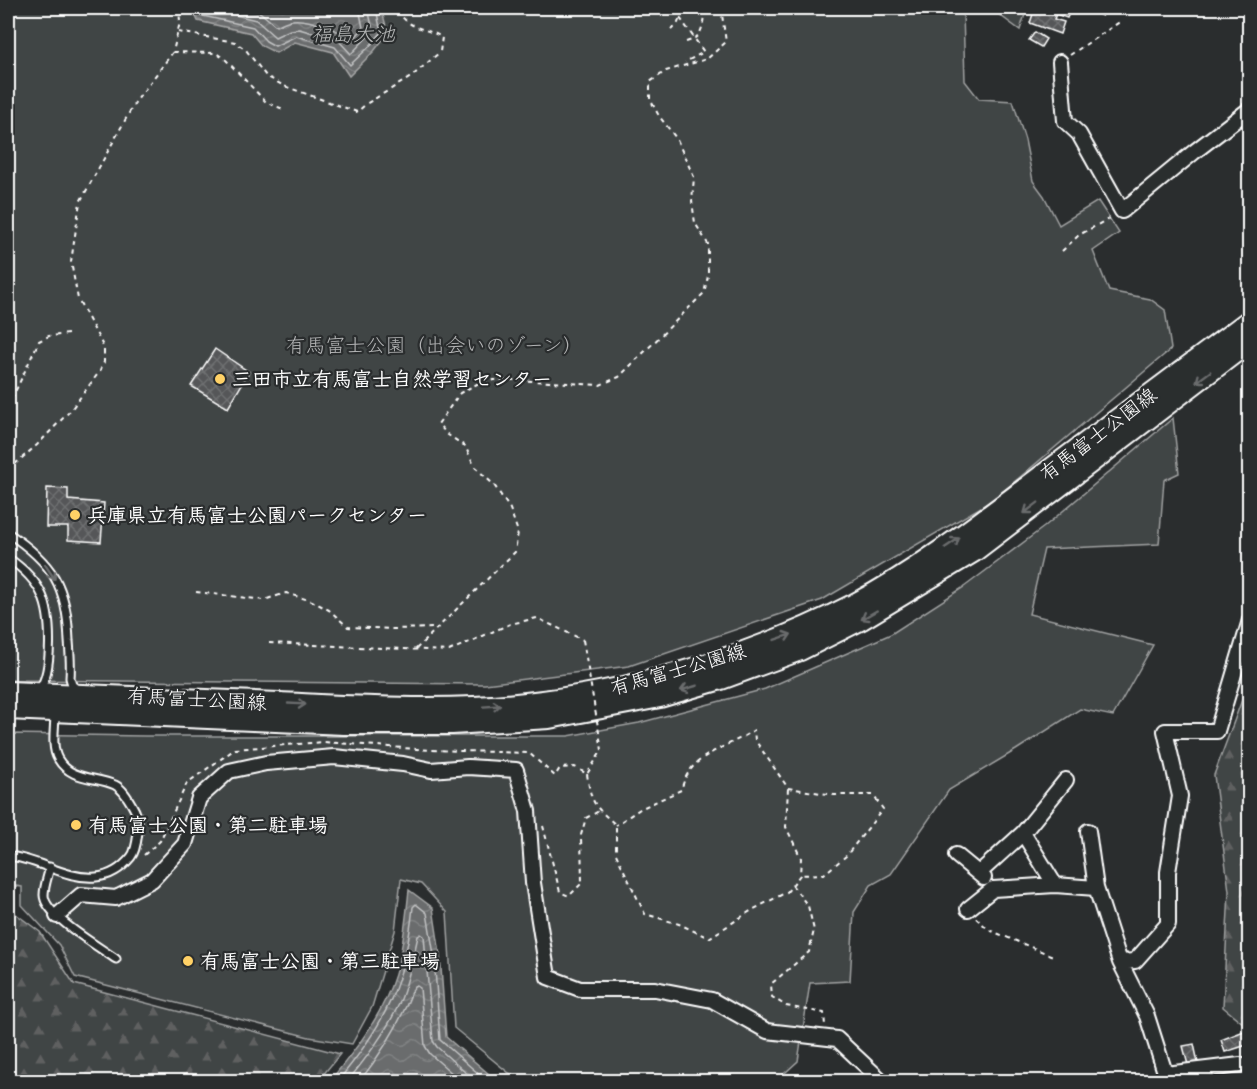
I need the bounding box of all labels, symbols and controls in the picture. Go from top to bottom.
water label: 福島大池 [311,22,396,46]
park label: 有馬富士公園（出会いのゾーン） [285,334,583,357]
place label: 三田市立有馬富士自然学習センター [232,368,552,391]
one-way arrow [1195,370,1211,383]
marker: 三田市立有馬富士自然学習センター [213,372,227,386]
street label: 有馬富士公園線 [1035,383,1161,486]
one-way arrow [1023,501,1039,514]
place label: 兵庫県立有馬富士公園パークセンター [87,504,427,527]
marker: 兵庫県立有馬富士公園パークセンター [68,508,82,522]
one-way arrow [944,536,961,549]
one-way arrow [44,563,57,580]
one-way arrow [860,610,878,621]
one-way arrow [773,631,791,642]
street label: 有馬富士公園線 [608,639,749,700]
one-way arrow [679,683,698,695]
street label: 有馬富士公園線 [126,684,267,715]
one-way arrow [286,699,306,710]
one-way arrow [481,700,501,711]
place label: 有馬富士公園・第二駐車場 [88,814,328,837]
marker: 有馬富士公園・第二駐車場 [69,818,83,832]
place label: 有馬富士公園・第三駐車場 [200,950,440,973]
marker: 有馬富士公園・第三駐車場 [181,954,195,968]

